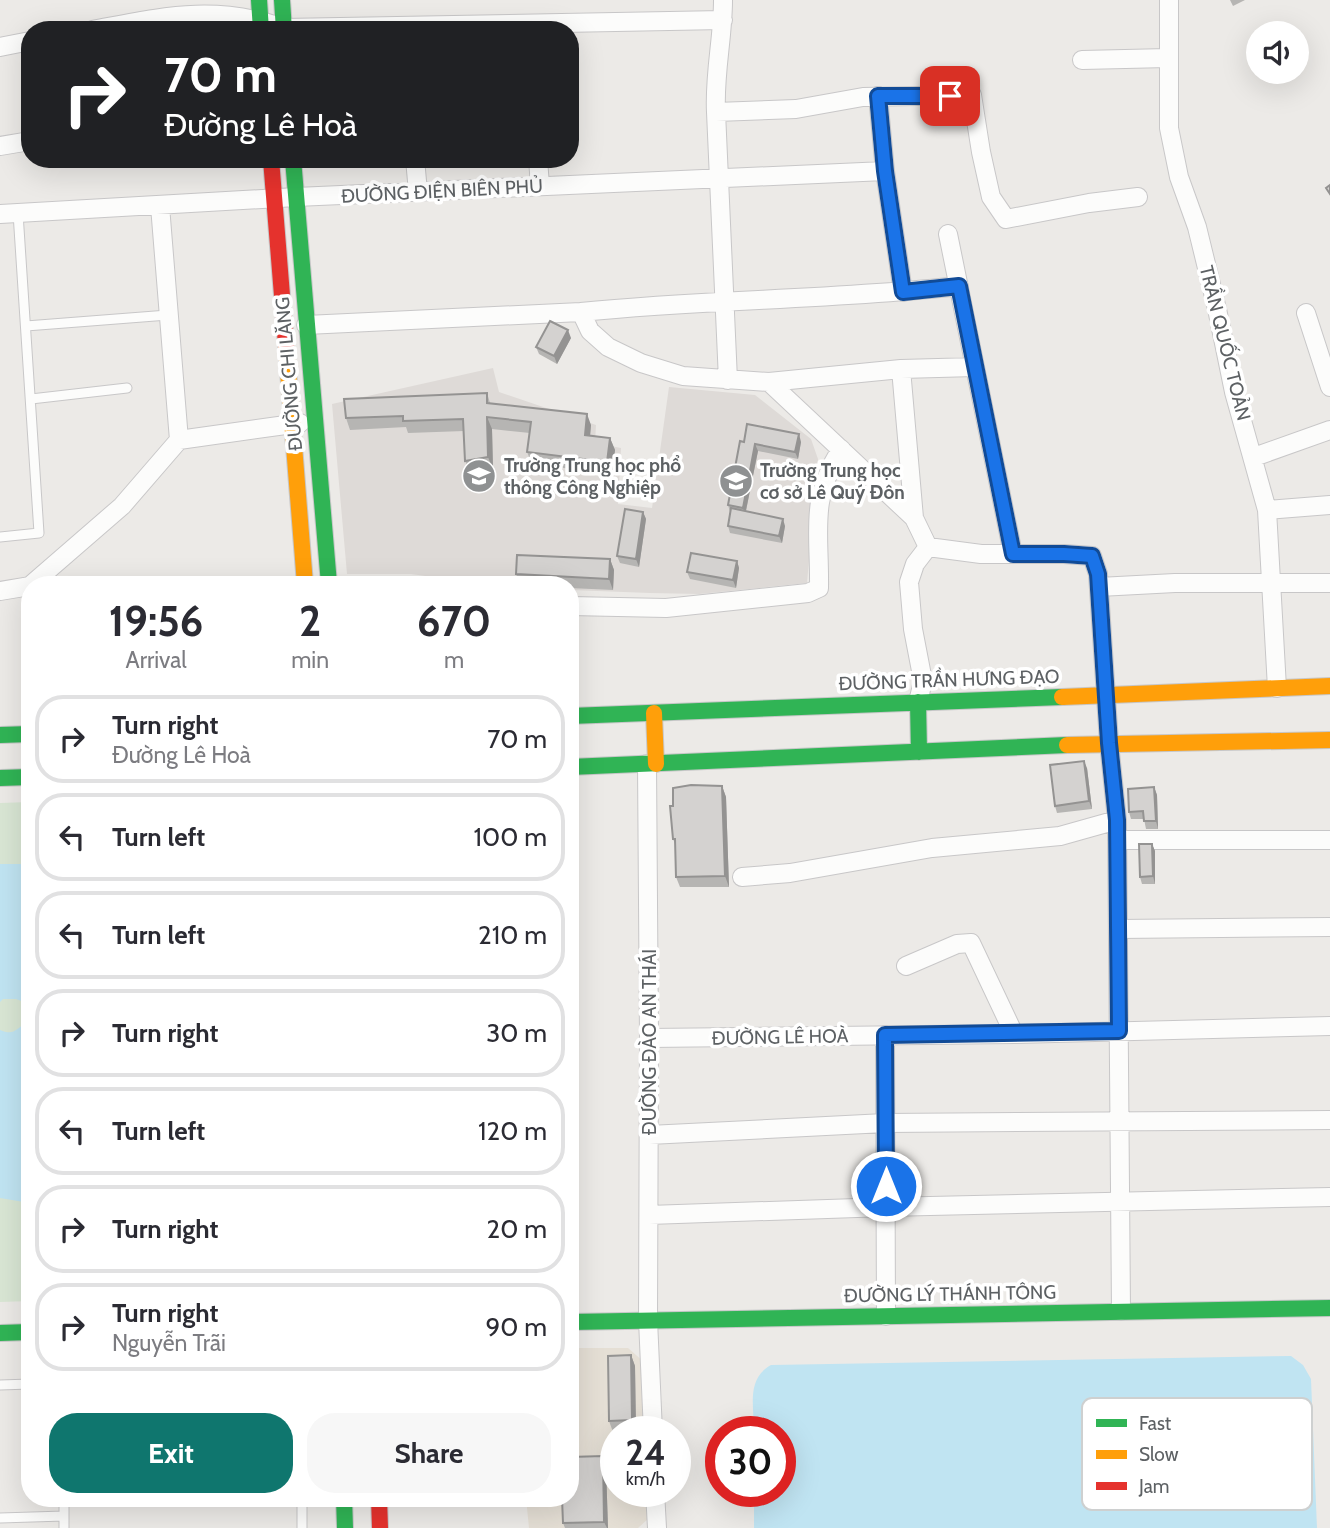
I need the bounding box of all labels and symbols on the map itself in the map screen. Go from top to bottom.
pin [920,66,980,126]
street label: ĐƯỜNG ĐIỆN BIÊN PHỦ [341,173,543,208]
street label: TRẦN QUỐC TOẢN [1195,262,1258,423]
street label: ĐƯỜNG CHI LĂNG [271,296,307,452]
place label: Trường Trung học phổ thông Công Nghiệp [504,454,681,499]
school or university icon: Trường Trung học phổ thông Công Nghiệp [460,457,498,495]
place label: Trường Trung học cơ sở Lê Quý Đôn [760,459,905,504]
school or university icon: Trường Trung học cơ sở Lê Quý Đôn [717,462,755,500]
street label: ĐƯỜNG TRẦN HƯNG ĐẠO [838,662,1060,695]
street label: ĐƯỜNG ĐÀO AN THÁI [637,949,661,1135]
street label: ĐƯỜNG LÊ HOÀ [712,1023,849,1050]
position arrow [849,1149,923,1223]
street label: ĐƯỜNG LÝ THÁNH TÔNG [844,1280,1056,1307]
legend [1082,1398,1312,1510]
text: Fast [1139,1412,1172,1435]
speed limit sign: 30 [705,1416,796,1507]
text: Slow [1139,1443,1179,1466]
text: Jam [1138,1475,1169,1498]

